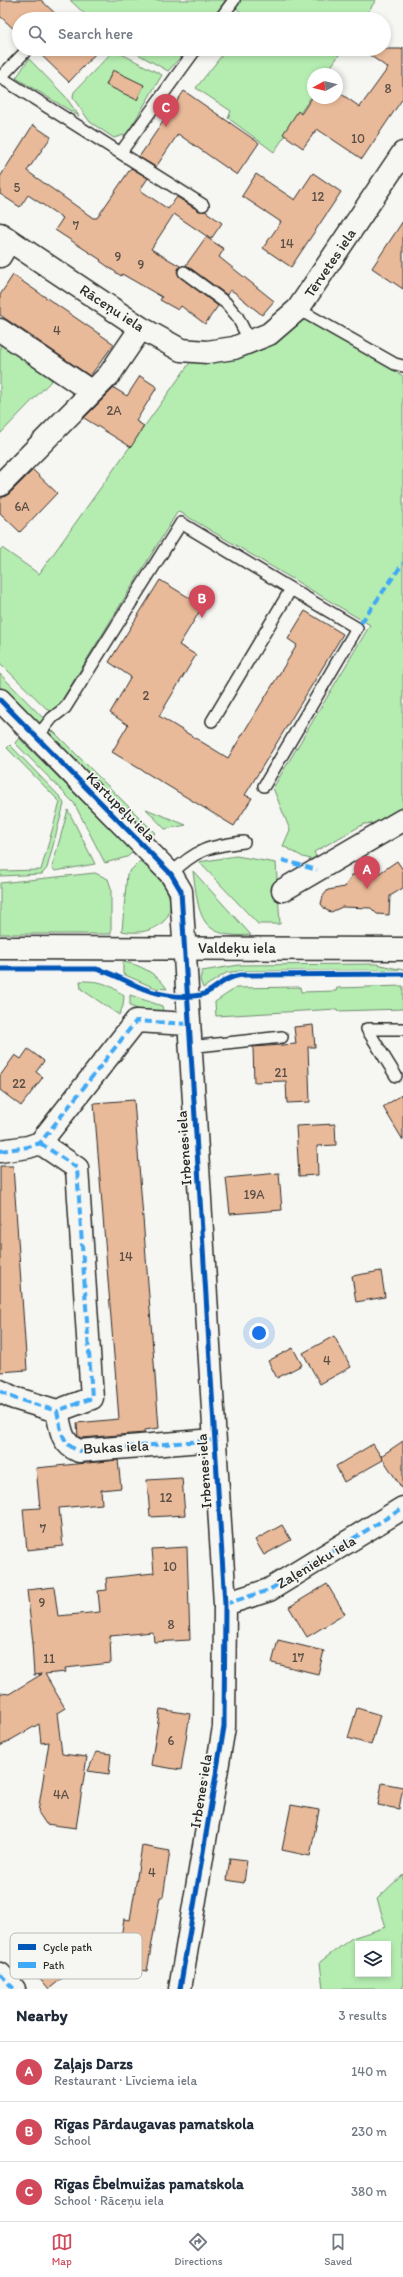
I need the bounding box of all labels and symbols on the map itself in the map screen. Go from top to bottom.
north arrow [307,68,343,104]
house number: 8 [384,81,392,96]
pin: C [153,94,179,127]
house number: 10 [351,131,365,146]
house number: 5 [14,180,21,195]
house number: 12 [312,189,325,204]
house number: 7 [73,218,80,233]
street label: Tērvetes iela [300,224,360,301]
house number: 14 [280,236,294,251]
house number: 9 [115,249,122,264]
house number: 9 [138,257,145,272]
street label: Rāceņu iela [76,280,148,336]
house number: 4 [53,323,61,338]
house number: 2A [106,403,122,418]
house number: 6A [14,499,30,514]
pin: B [189,585,215,618]
house number: 2 [143,688,150,703]
street label: Kartupeļu iela [82,768,160,846]
pin: A [354,856,380,889]
street label: Valdeķu iela [198,939,276,957]
house number: 21 [275,1065,287,1080]
house number: 22 [12,1076,26,1091]
street label: Irbenes iela [172,1109,196,1186]
house number: 19A [243,1187,265,1202]
house number: 14 [119,1249,133,1264]
your location [249,1323,269,1343]
house number: 4 [323,1353,331,1368]
street label: Irbenes iela [192,1432,216,1509]
street label: Bukas iela [83,1436,150,1458]
house number: 12 [160,1490,173,1505]
house number: 7 [40,1521,47,1536]
street label: Zaļenieku iela [273,1531,359,1593]
house number: 10 [163,1559,177,1574]
house number: 9 [39,1595,46,1610]
house number: 8 [167,1617,175,1632]
house number: 17 [292,1650,305,1665]
house number: 11 [43,1651,55,1666]
house number: 6 [168,1733,175,1748]
street label: Irbenes iela [186,1752,216,1829]
house number: 4A [53,1787,70,1802]
house number: 4 [148,1865,156,1880]
legend [10,1933,142,1979]
text: Cycle path [43,1941,92,1954]
text: Path [43,1959,65,1972]

